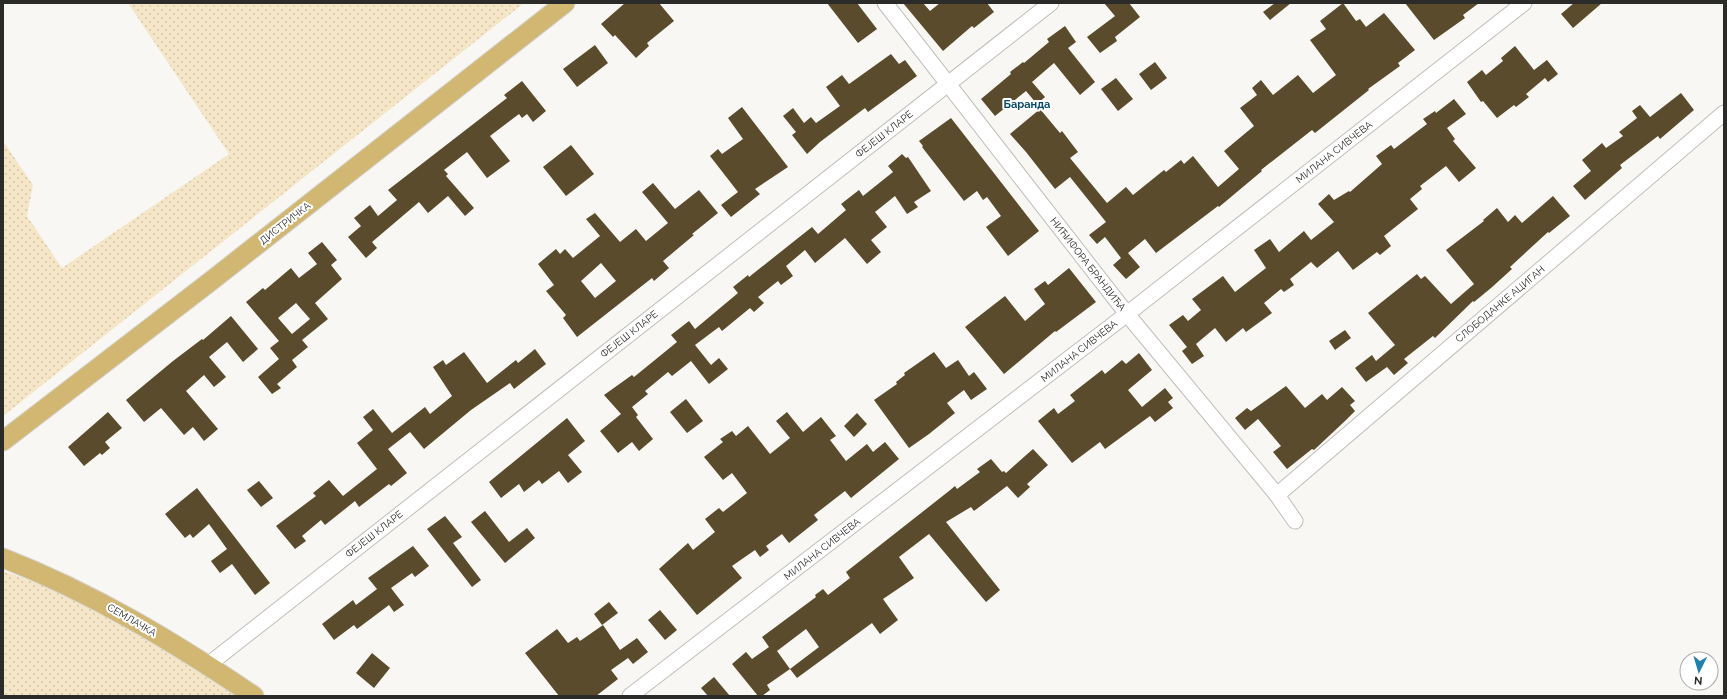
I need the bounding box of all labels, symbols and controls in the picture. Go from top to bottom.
district label: Баранда [1004,98,1050,111]
street label: ФЕЈЕШ КЛАРЕ [853,108,915,160]
street label: МИЛАНА СИВЧЕВА [1294,119,1374,185]
street label: ДИСТРИЧКА [257,200,313,246]
street label: НИЋИФОРА БРАНДИЋА [1048,215,1128,313]
street label: СЛОБОДАНКЕ АЦИГАН [1453,263,1547,345]
street label: ФЕЈЕШ КЛАРЕ [598,308,660,360]
street label: МИЛАНА СИВЧЕВА [1039,318,1119,384]
street label: ФЕЈЕШ КЛАРЕ [343,508,405,560]
street label: МИЛАНА СИВЧЕВА [782,516,862,582]
street label: СЕМЛАЧКА [106,602,159,639]
north arrow [1679,651,1719,691]
text: N [1693,674,1703,687]

